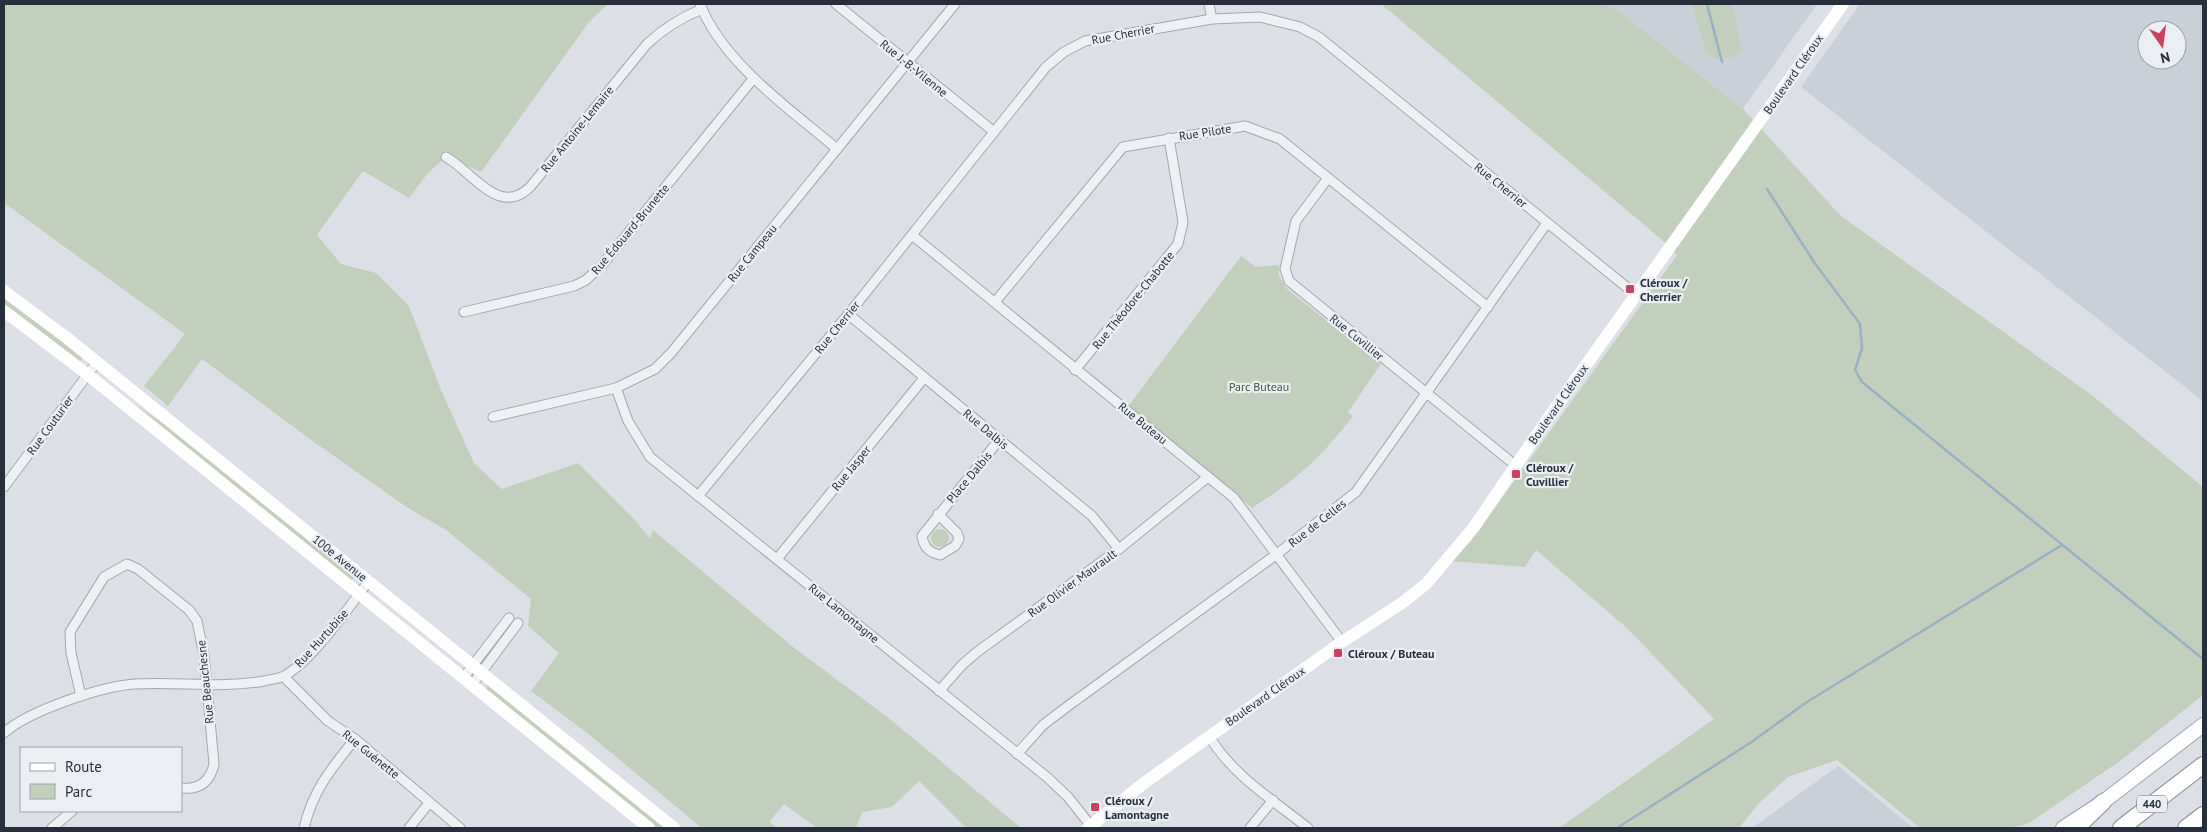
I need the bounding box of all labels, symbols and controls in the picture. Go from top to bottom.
north arrow [2137,20,2187,70]
street label: Rue Cherrier [1090,21,1156,47]
street label: Boulevard Cléroux [1760,31,1826,117]
street label: Rue J.-B.-Vilenne [877,36,951,100]
text: N [2159,48,2172,67]
street label: Rue Antoine-Lemaire [537,83,617,175]
street label: Rue Pilote [1178,120,1232,144]
street label: Rue Cherrier [1471,159,1531,211]
street label: Rue Édouard-Brunette [588,181,672,277]
street label: Rue Campeau [724,221,780,285]
street label: Rue Théodore-Chabotte [1089,248,1177,352]
place label: Cléroux / Cherrier [1640,275,1688,304]
marker: Cléroux / Cherrier [1624,283,1636,295]
street label: Rue Cherrier [811,297,863,357]
street label: Rue Cuvillier [1327,311,1387,363]
street label: Boulevard Cléroux [1525,361,1591,447]
park label: Parc Buteau [1229,379,1289,394]
street label: Rue Couturier [23,392,77,458]
street label: Rue Buteau [1115,399,1171,447]
street label: Rue Dalbis [960,406,1012,452]
street label: Rue Jasper [828,442,874,494]
street label: Place Dalbis [943,448,995,506]
place label: Cléroux / Cuvillier [1526,460,1574,489]
marker: Cléroux / Cuvillier [1510,468,1522,480]
street label: Rue de Celles [1285,496,1349,550]
street label: 100e Avenue [310,531,370,585]
street label: Rue Olivier Maurault [1025,546,1119,620]
street label: Rue Lamontagne [806,580,882,646]
street label: Rue Hurtubise [291,606,351,670]
street label: Rue Beauchesne [193,639,217,725]
place label: Cléroux / Buteau [1348,646,1435,661]
marker: Cléroux / Buteau [1332,647,1344,659]
street label: Boulevard Cléroux [1222,663,1308,729]
street label: Rue Guénette [339,726,403,782]
legend [20,747,182,812]
text: Route [65,757,102,776]
text: Parc [65,782,92,801]
place label: Cléroux / Lamontagne [1105,793,1169,822]
road number: 440 [2137,796,2167,812]
marker: Cléroux / Lamontagne [1089,801,1101,813]

